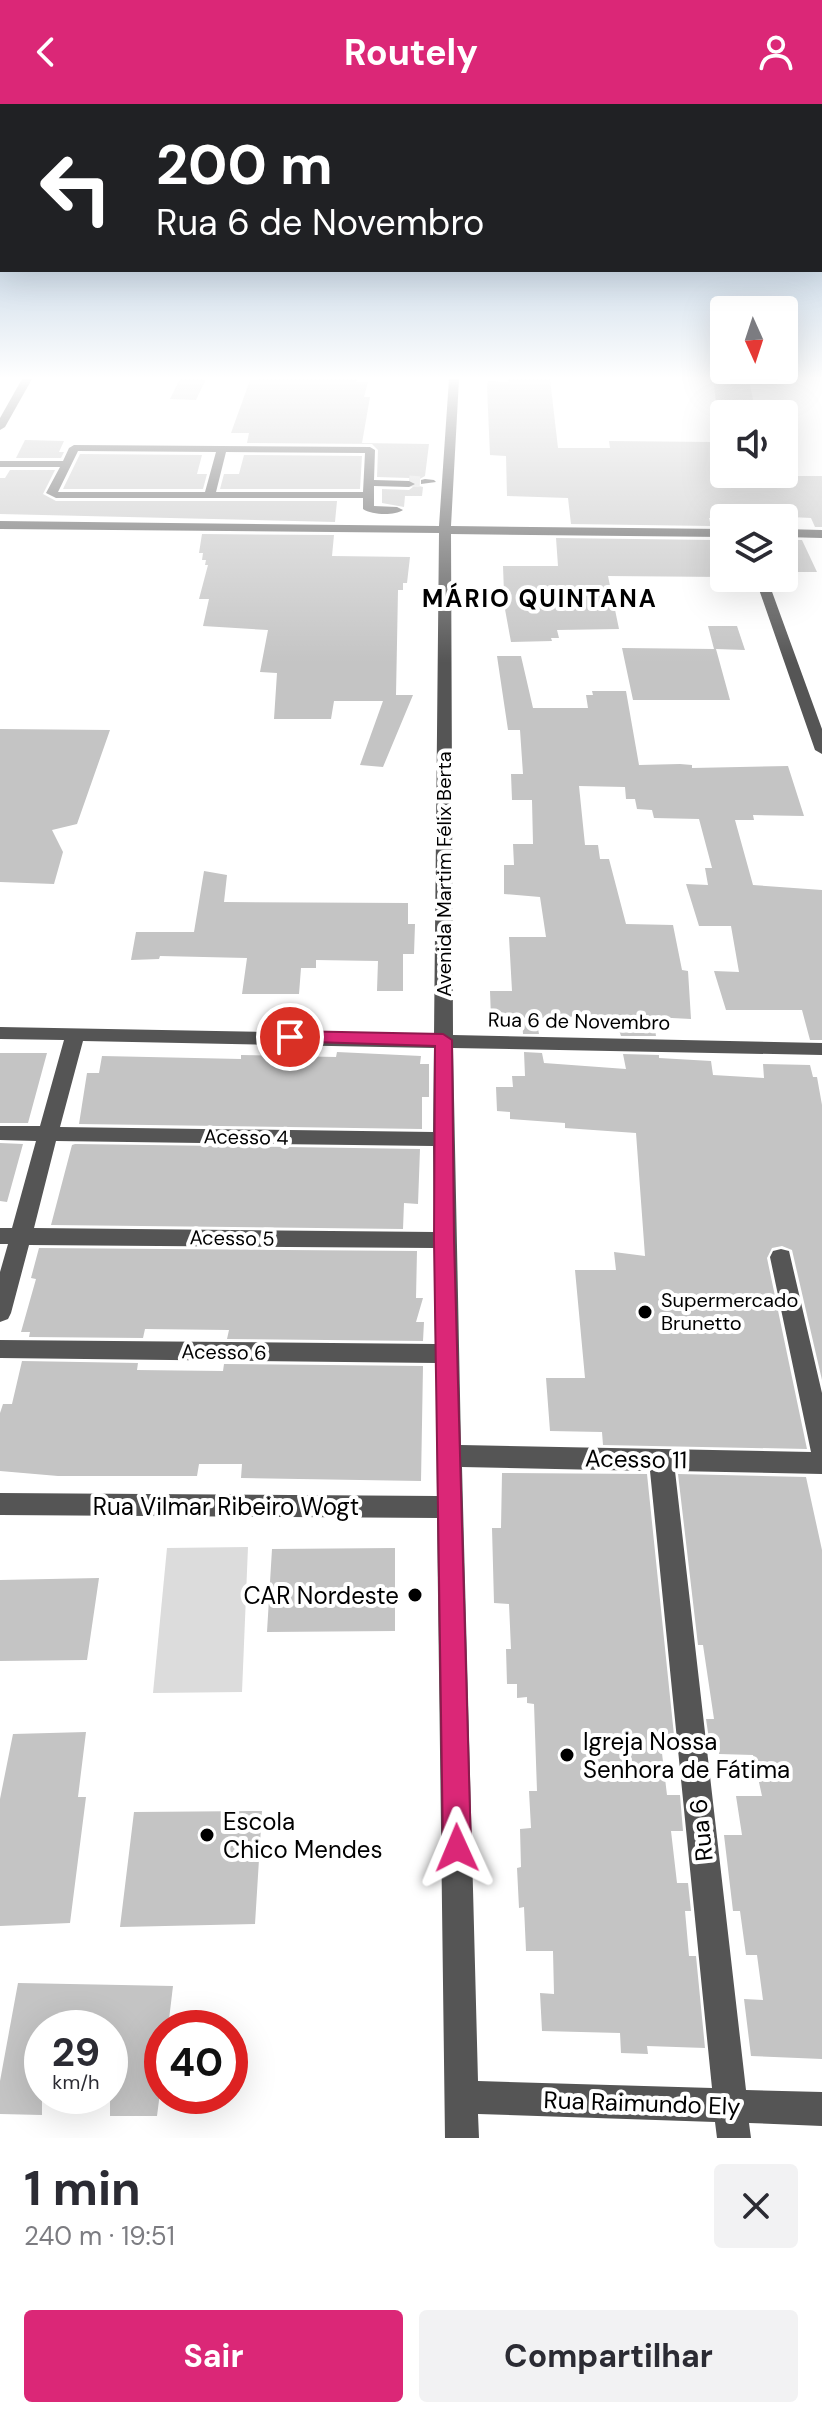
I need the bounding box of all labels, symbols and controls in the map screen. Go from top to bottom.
text: Routely [344,29,478,76]
icon: back [24,30,68,74]
icon: person [754,30,798,74]
text: 200 m [156,128,333,201]
icon: left [24,136,128,240]
text: Rua 6 de Novembro [156,199,484,246]
north arrow [710,296,798,384]
map controls [710,296,798,592]
button: sound [710,400,798,488]
button: layers [710,504,798,592]
district label: MÁRIO QUINTANA [422,582,658,614]
street label: Avenida Martim Félix Berta [431,751,457,997]
pin [256,1003,324,1071]
street label: Rua 6 de Novembro [488,1006,670,1036]
icon: arrive [268,1015,312,1059]
street label: Acesso 4 [203,1123,289,1151]
street label: Acesso 5 [189,1224,275,1252]
place label: Supermercado Brunetto [661,1287,798,1336]
marker: Supermercado Brunetto [636,1303,654,1321]
street label: Acesso 6 [181,1338,267,1366]
street label: Acesso 11 [585,1443,687,1475]
street label: Rua Vilmar Ribeiro Wogt [93,1491,359,1522]
place label: CAR Nordeste [243,1580,399,1611]
marker: CAR Nordeste [406,1586,424,1604]
place label: Igreja Nossa Senhora de Fátima [583,1726,790,1785]
marker: Igreja Nossa Senhora de Fátima [558,1746,576,1764]
street label: Rua 6 [682,1797,720,1863]
place label: Escola Chico Mendes [223,1806,382,1865]
position arrow [415,1806,499,1890]
marker: Escola Chico Mendes [198,1826,216,1844]
speed limit sign: 40 [144,2010,248,2114]
text: 29 [52,2026,100,2078]
text: km/h [52,2069,100,2095]
street label: Rua Raimundo Ely [543,2084,741,2122]
text: 1 min [24,2157,141,2220]
button: close [714,2164,798,2248]
text: 240 m · 19:51 [24,2219,175,2253]
button: Sair [24,2310,403,2402]
button: Compartilhar [419,2310,798,2402]

